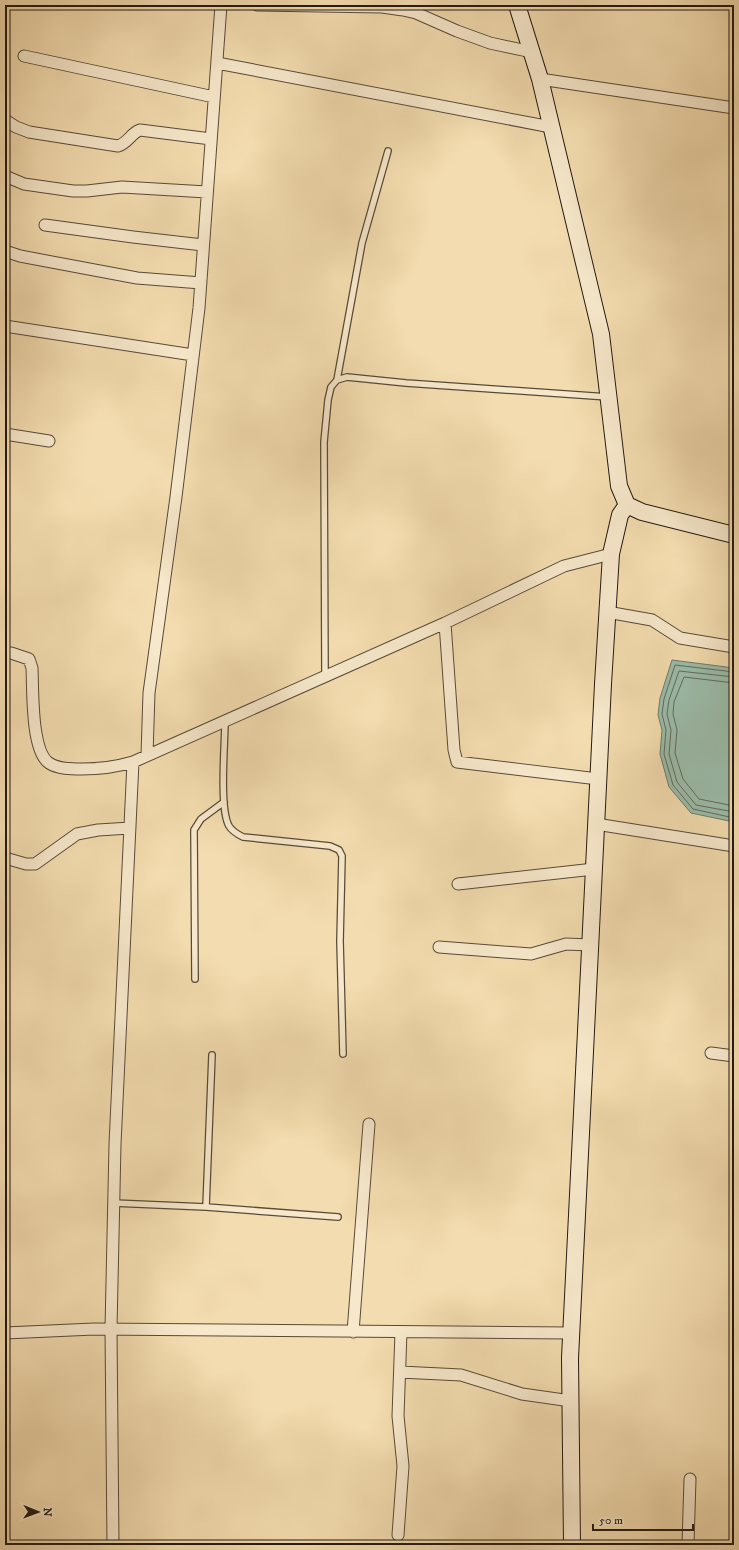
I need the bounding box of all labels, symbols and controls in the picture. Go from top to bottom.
north arrow [18,1492,58,1532]
scale bar [593,1506,693,1532]
text: N [40,1508,54,1517]
text: 50 m [599,1513,623,1528]

